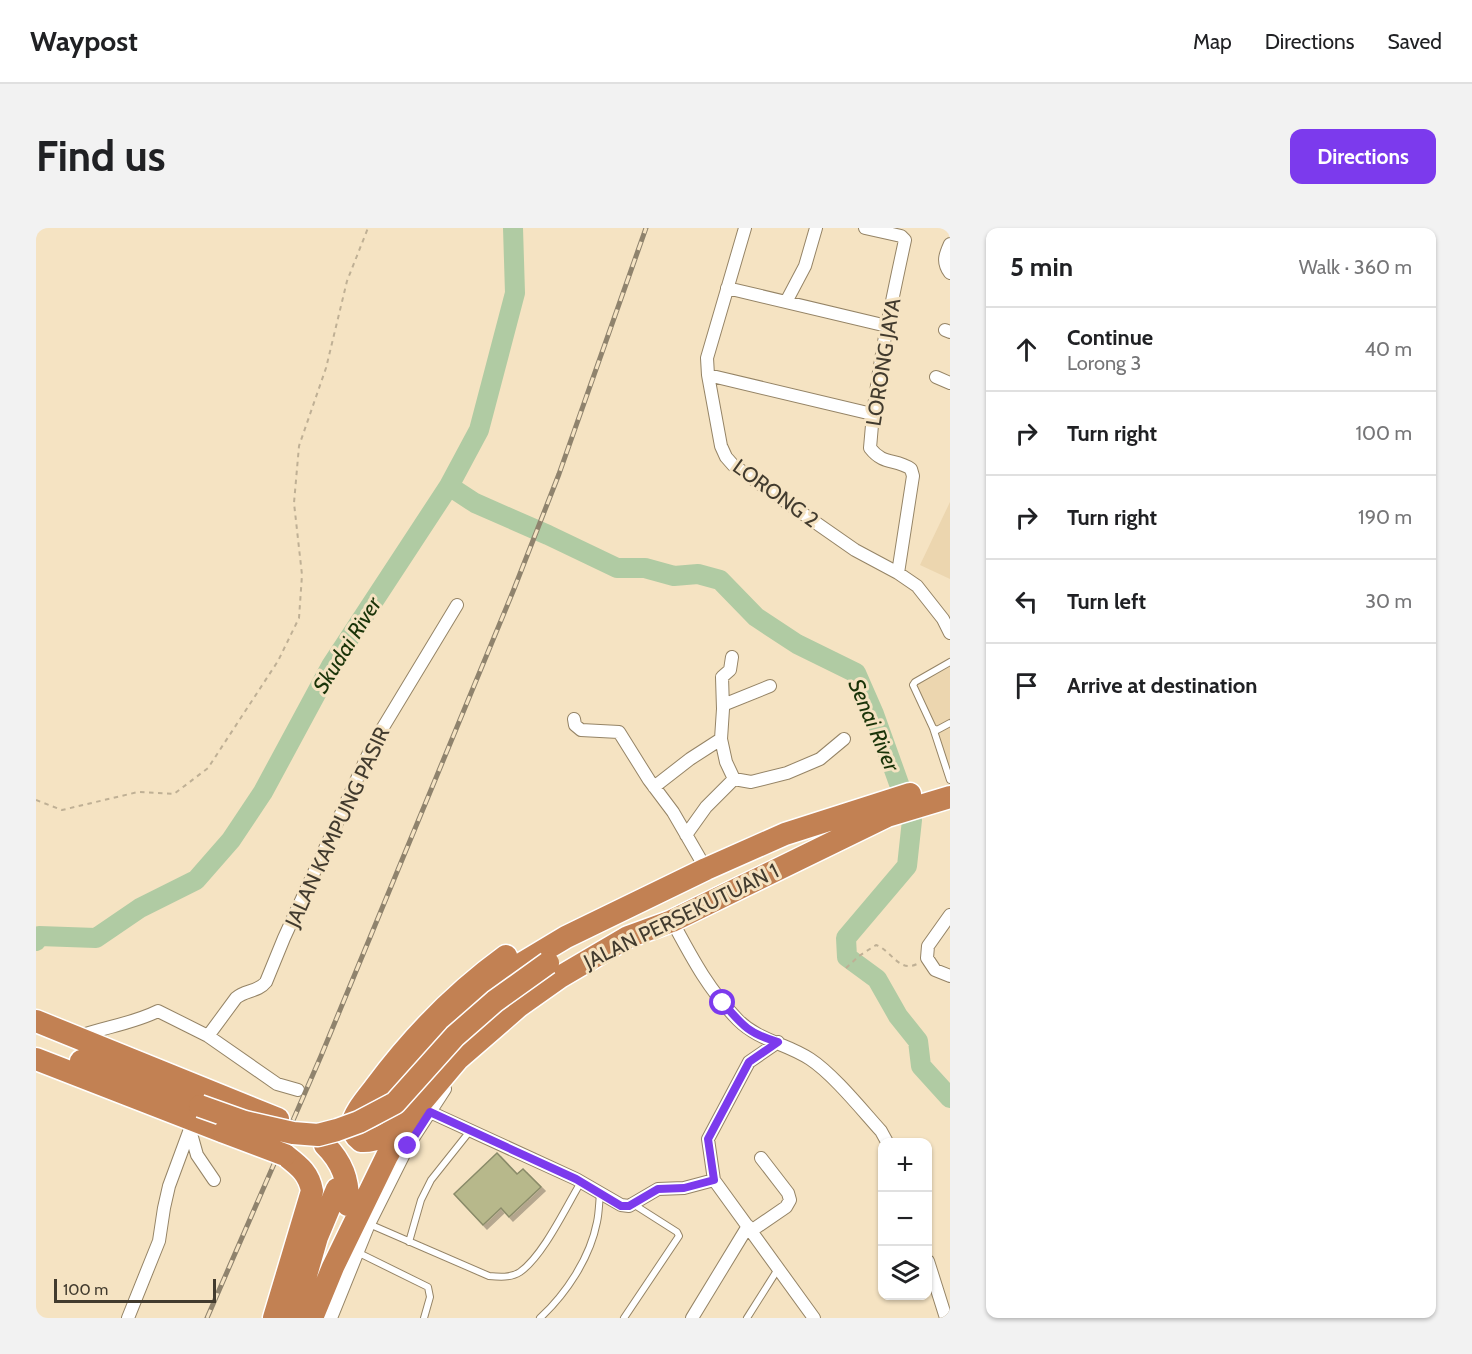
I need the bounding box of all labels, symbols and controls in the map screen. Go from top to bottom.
text: Waypost [30,24,138,58]
text: Map [1193,29,1232,54]
text: Directions [1265,29,1354,54]
text: Saved [1387,29,1442,54]
button: Directions [1290,129,1436,184]
text: Find us [36,130,165,182]
text: 5 min [1010,251,1073,283]
text: Walk · 360 m [1299,255,1412,279]
street label: LORONG JAYA [861,296,905,428]
text: Continue [1067,324,1153,351]
icon: ahead [1010,333,1043,366]
text: 40 m [1364,337,1412,361]
text: Lorong 3 [1067,351,1141,375]
icon: right [1010,417,1043,450]
text: Turn right [1067,420,1157,447]
text: 100 m [1356,421,1412,445]
street label: LORONG 2 [728,454,824,532]
icon: right [1010,501,1043,534]
text: Turn right [1067,504,1157,531]
text: 190 m [1358,505,1412,529]
icon: left [1010,585,1043,618]
text: Turn left [1067,588,1146,615]
text: 30 m [1365,589,1412,613]
water label: Skudai River [307,591,388,698]
icon: arrive [1010,669,1043,702]
text: Arrive at destination [1067,672,1257,699]
water label: Senai River [842,675,906,776]
street label: JALAN KAMPUNG PASIR [279,723,395,932]
street label: JALAN PERSEKUTUAN 1 [578,858,783,975]
route start [709,989,735,1015]
route end [394,1132,420,1158]
map controls [878,1138,932,1300]
button: + [878,1138,932,1192]
button: − [878,1192,932,1246]
button: layers [878,1246,932,1300]
scale bar [54,1276,216,1304]
text: 100 m [63,1280,108,1299]

